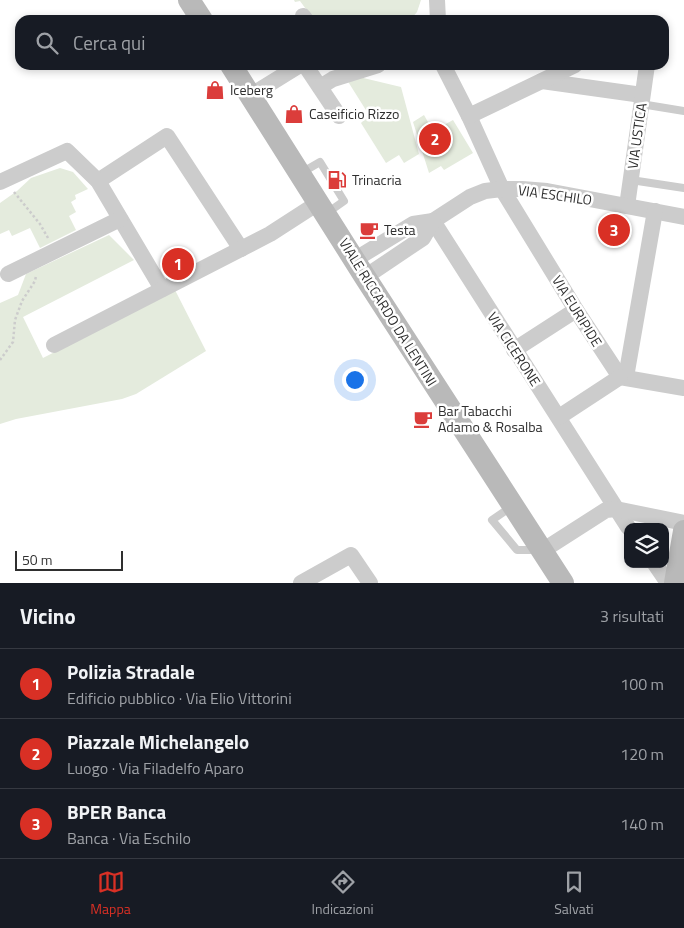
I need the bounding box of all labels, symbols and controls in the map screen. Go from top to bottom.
search box [15,15,669,70]
text: Cerca qui [73,28,145,57]
icon: search [33,29,61,57]
shop icon: Iceberg [204,79,226,101]
place label: Iceberg [230,79,273,100]
street label: VIA USTICA [621,101,652,170]
shop icon: Caseificio Rizzo [283,103,305,125]
place label: Caseificio Rizzo [309,103,399,124]
pin: 2 [419,120,451,158]
fuel station icon: Trinacria [326,169,348,191]
place label: Trinacria [352,169,402,190]
street label: VIA ESCHILO [517,179,593,210]
pin: 3 [598,211,630,249]
cafe icon: Testa [358,219,380,241]
place label: Testa [384,219,416,240]
street label: VIALE RICCARDO DA LENTINI [334,234,443,390]
pin: 1 [162,245,194,283]
street label: VIA EURIPIDE [547,271,608,351]
street label: VIA CICERONE [483,308,546,390]
your location [342,367,368,393]
place label: Bar Tabacchi Adamo & Rosalba [438,400,543,437]
cafe icon: Bar Tabacchi Adamo & Rosalba [412,408,434,430]
map controls [624,523,669,568]
button: layers [624,523,669,568]
scale bar [15,548,122,571]
text: 50 m [22,549,52,570]
text: Vicino [20,600,76,632]
text: 3 risultati [600,604,664,628]
text: Polizia Stradale [67,657,195,686]
text: 1 [32,672,40,696]
text: 100 m [620,672,664,696]
text: Edificio pubblico · Via Elio Vittorini [67,686,292,710]
text: Piazzale Michelangelo [67,727,249,756]
text: 2 [32,742,40,766]
text: 120 m [620,742,664,766]
text: Luogo · Via Filadelfo Aparo [67,756,244,780]
text: BPER Banca [67,797,166,826]
text: 3 [32,812,40,836]
text: 140 m [620,812,664,836]
text: Banca · Via Eschilo [67,826,191,850]
tab: Mappa [90,868,131,919]
tab: Indicazioni [312,868,374,919]
tab: Salvati [554,868,594,919]

